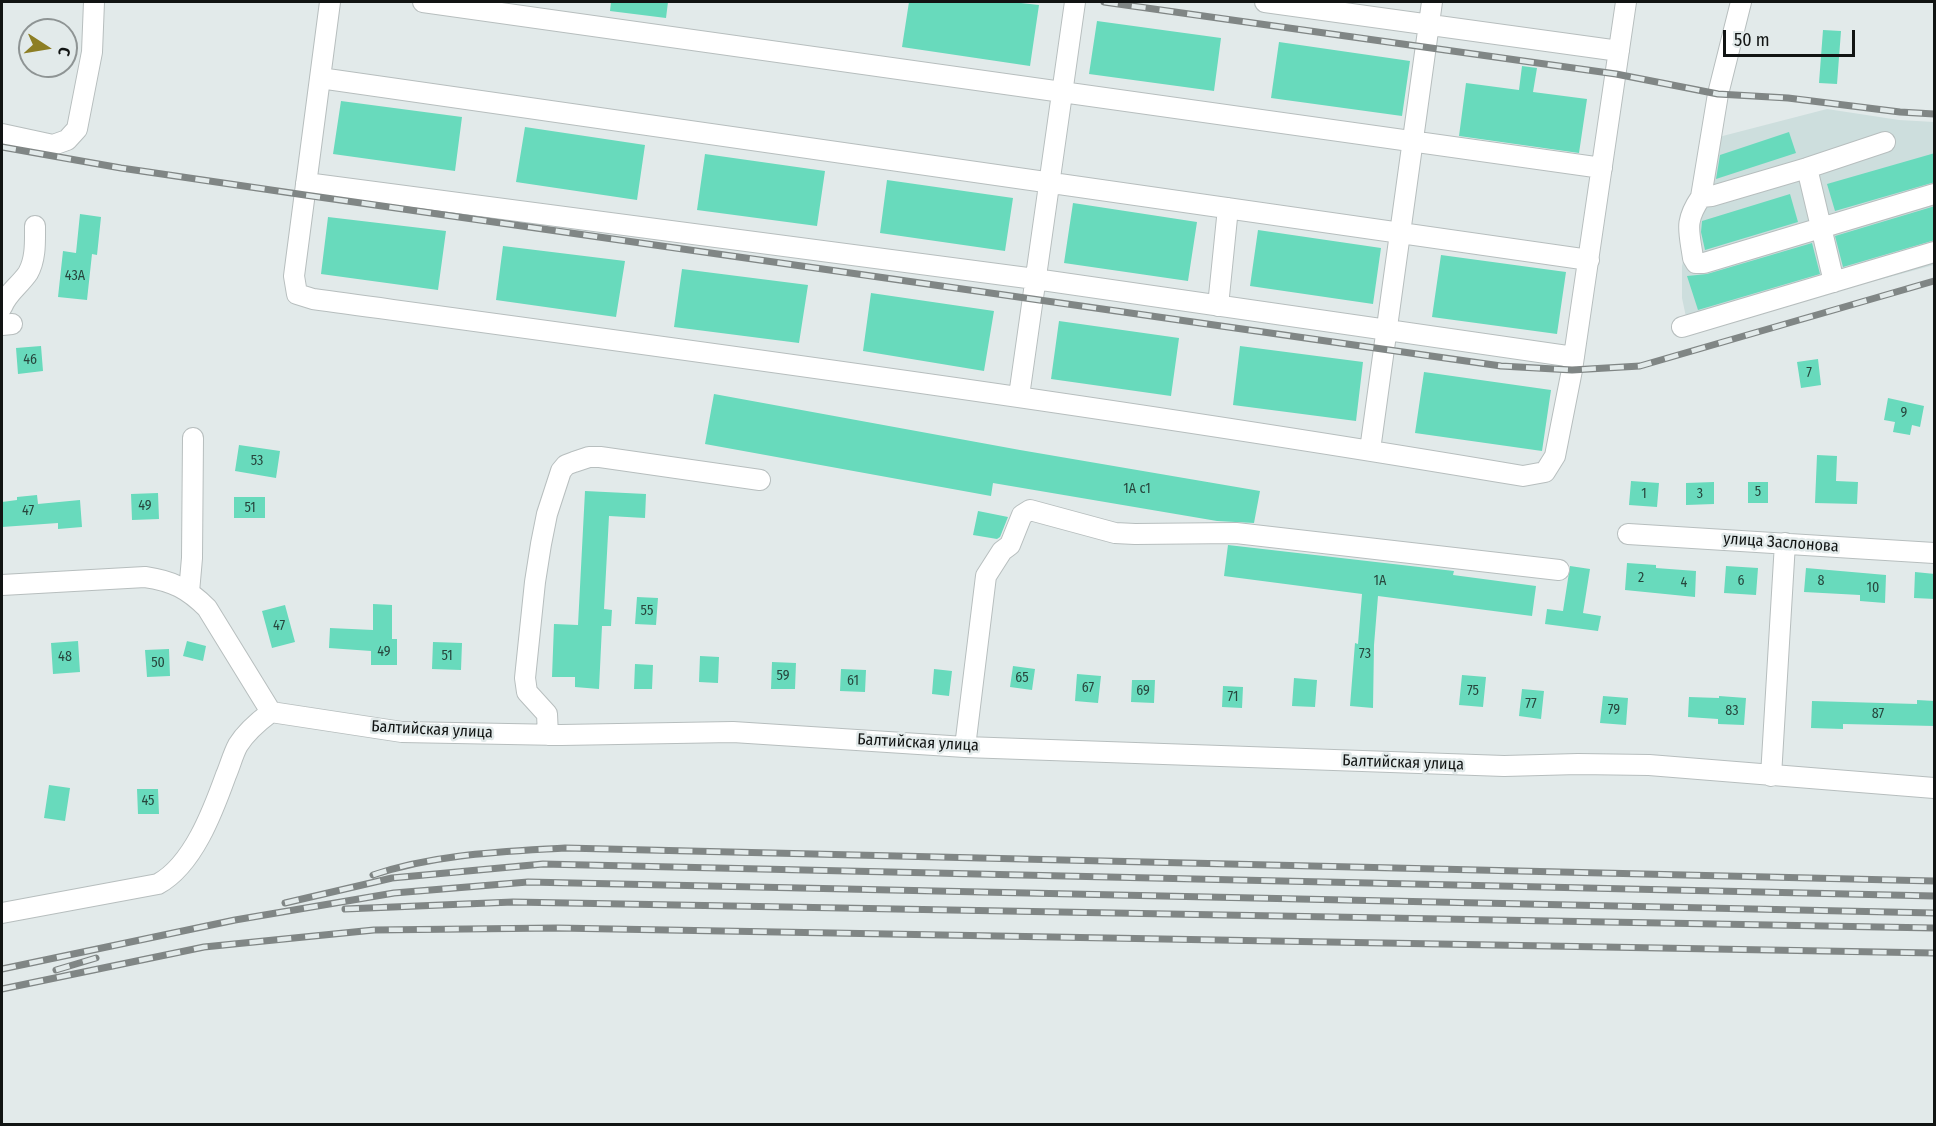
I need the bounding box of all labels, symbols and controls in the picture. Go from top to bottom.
north arrow [18,18,78,78]
scale bar [1726,18,1858,56]
text: 50 m [1734,29,1770,51]
text: С [54,45,74,58]
house number: 43А [65,268,85,284]
house number: 46 [23,352,37,368]
house number: 7 [1806,365,1812,381]
house number: 9 [1901,405,1907,421]
house number: 53 [251,453,263,469]
house number: 1А с1 [1123,481,1151,497]
house number: 5 [1755,484,1761,500]
house number: 1 [1641,486,1647,502]
house number: 3 [1697,486,1703,502]
house number: 49 [138,498,152,514]
house number: 51 [244,500,256,516]
house number: 47 [22,503,34,519]
street label: улица Заслонова [1723,529,1839,557]
house number: 2 [1638,570,1644,586]
house number: 1А [1374,573,1386,589]
house number: 6 [1738,573,1744,589]
house number: 8 [1818,573,1824,589]
house number: 4 [1681,575,1687,591]
house number: 10 [1867,580,1879,596]
house number: 55 [641,603,653,619]
house number: 47 [273,618,285,634]
house number: 49 [377,644,391,660]
house number: 73 [1359,646,1371,662]
house number: 51 [441,648,453,664]
house number: 48 [58,649,72,665]
house number: 50 [151,655,165,671]
house number: 59 [776,668,790,684]
house number: 65 [1015,670,1029,686]
house number: 61 [847,673,859,689]
house number: 67 [1082,680,1094,696]
house number: 69 [1136,683,1150,699]
house number: 75 [1467,683,1479,699]
house number: 71 [1228,689,1238,705]
house number: 77 [1525,696,1537,712]
house number: 79 [1608,702,1620,718]
house number: 83 [1725,703,1739,719]
house number: 87 [1872,706,1884,722]
street label: Балтийская улица [371,717,493,743]
street label: Балтийская улица [857,730,979,756]
street label: Балтийская улица [1342,751,1464,775]
house number: 45 [141,793,155,809]

